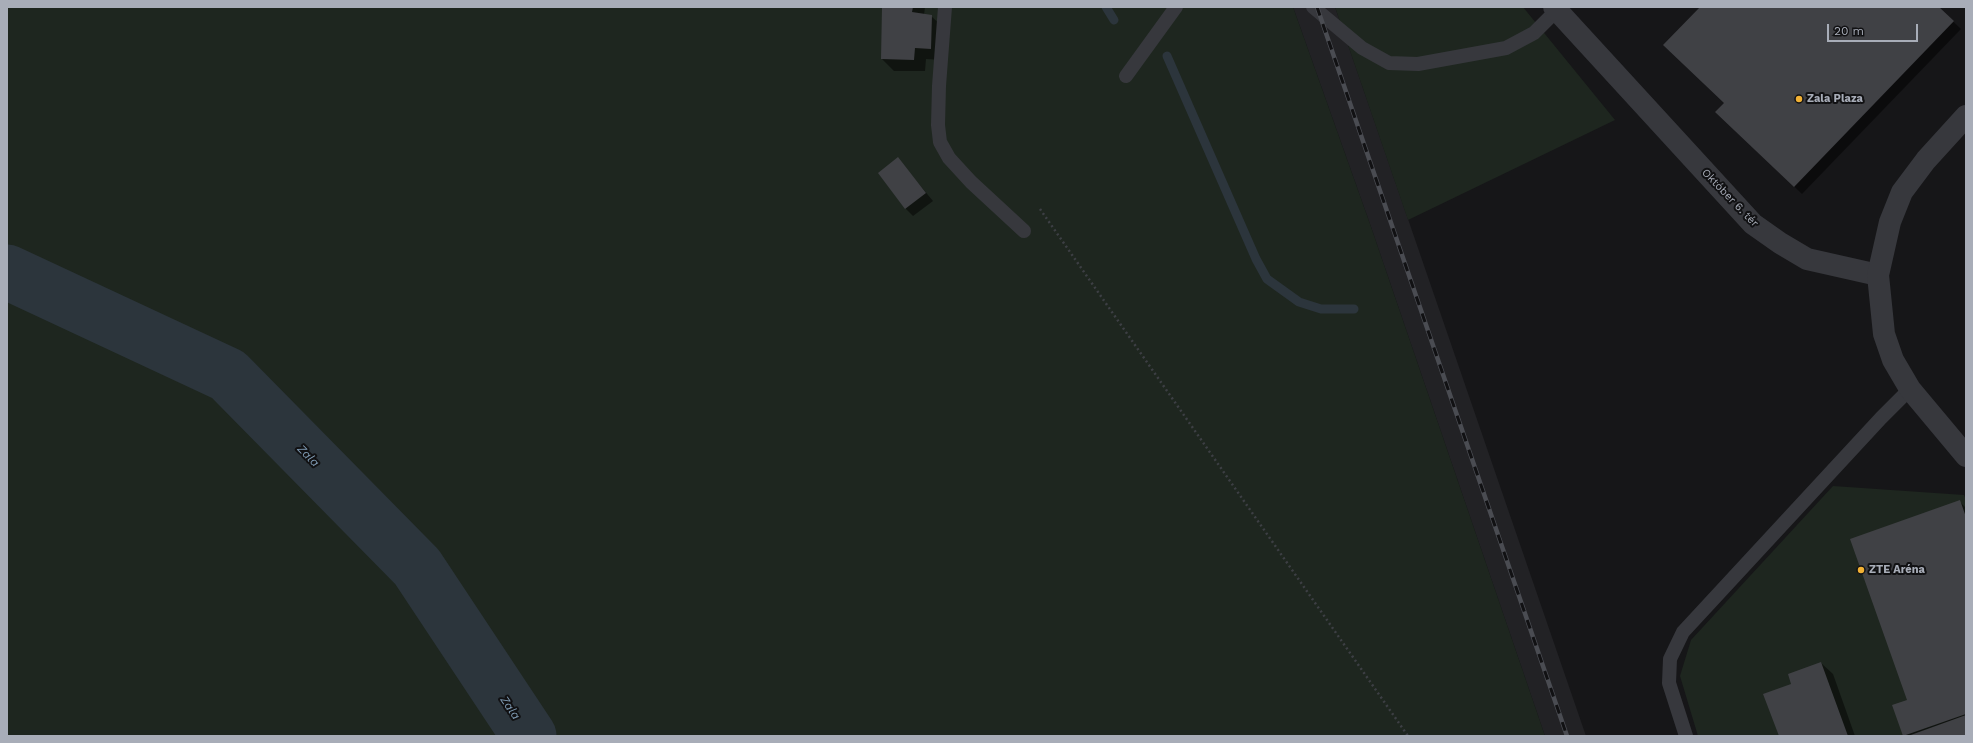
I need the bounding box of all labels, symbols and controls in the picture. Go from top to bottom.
scale bar [1829,16,1920,42]
text: 20 m [1834,24,1864,38]
place label: Zala Plaza [1807,92,1863,106]
marker: Zala Plaza [1794,94,1804,104]
street label: Október 6. tér [1699,166,1761,230]
water label: Zala [294,442,322,470]
place label: ZTE Aréna [1869,563,1925,577]
marker: ZTE Aréna [1856,565,1866,575]
water label: Zala [497,694,523,722]

